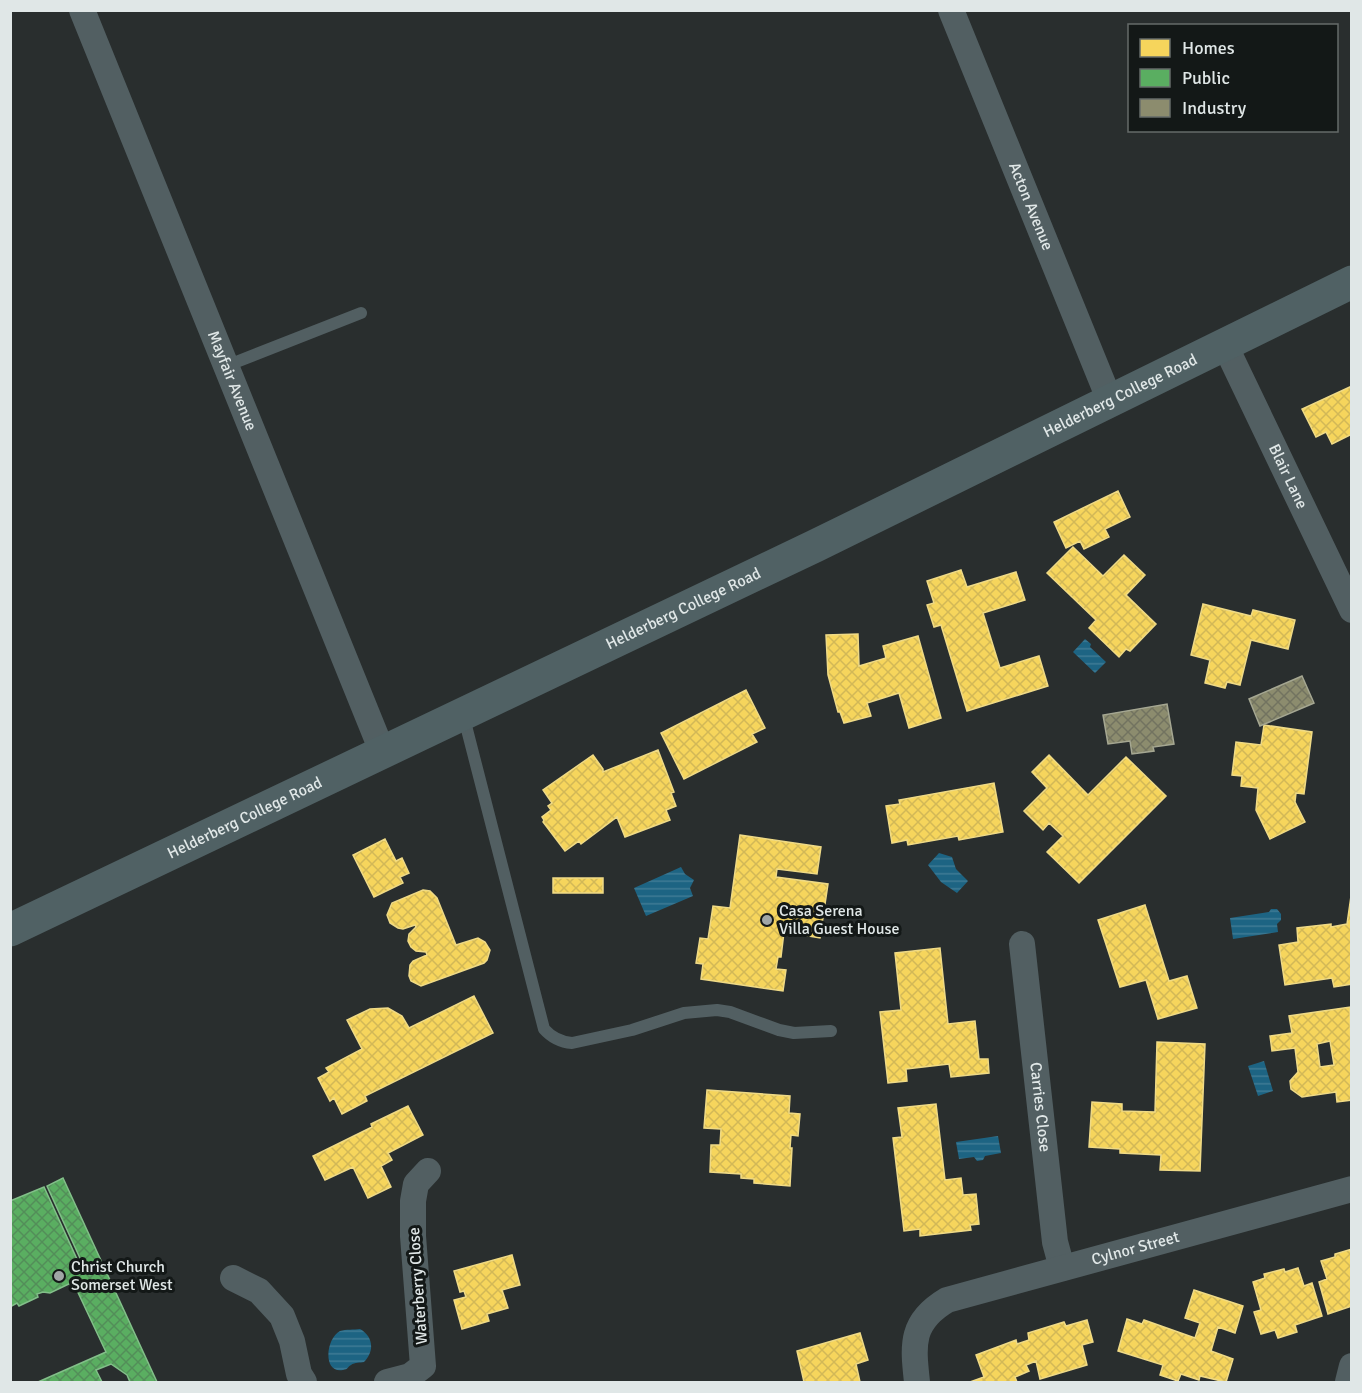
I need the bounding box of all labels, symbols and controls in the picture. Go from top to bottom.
legend [1128,24,1338,132]
text: Homes [1182,37,1235,59]
text: Public [1182,67,1230,89]
text: Industry [1182,97,1247,119]
street label: Acton Avenue [1004,159,1058,253]
street label: Mayfair Avenue [203,328,261,434]
street label: Helderberg College Road [1040,350,1201,442]
street label: Blair Lane [1264,441,1312,512]
street label: Helderberg College Road [603,563,764,654]
street label: Helderberg College Road [164,773,325,864]
place label: Casa Serena Villa Guest House [779,901,899,939]
marker: Casa Serena Villa Guest House [760,913,774,927]
street label: Carries Close [1025,1061,1055,1153]
street label: Waterberry Close [404,1227,432,1345]
street label: Cylnor Street [1089,1227,1182,1270]
place label: Christ Church Somerset West [71,1257,173,1295]
marker: Christ Church Somerset West [52,1269,66,1283]

